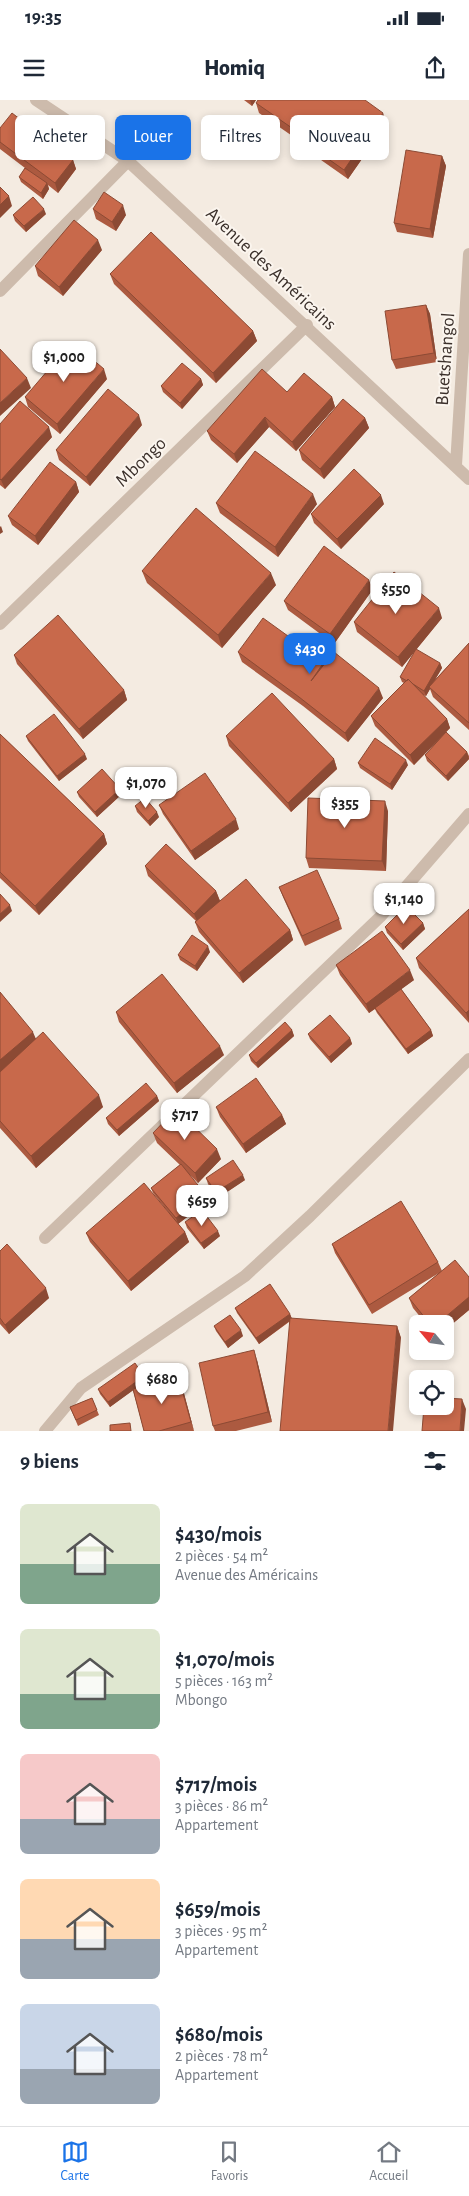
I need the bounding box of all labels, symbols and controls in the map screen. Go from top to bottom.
text: 19:35 [25,8,62,27]
icon: menu [20,54,48,82]
icon: share [421,54,449,82]
text: Homiq [204,57,265,79]
chip: Acheter [15,115,105,160]
chip: Louer [115,115,191,160]
chip: Filtres [201,115,280,160]
chip: Nouveau [290,115,389,160]
street label: Avenue des Américains [202,204,340,334]
street label: Buetshangol [433,312,458,406]
pin: $1,000 [23,340,105,383]
text: $1,000 [43,349,85,365]
street label: Mbongo [112,434,170,491]
pin: $550 [366,572,426,615]
text: $550 [381,581,411,597]
pin: $430 [280,632,340,675]
text: $430 [295,641,325,657]
pin: $1,070 [105,766,187,809]
text: $1,070 [126,775,166,791]
pin: $355 [315,786,375,829]
text: $355 [331,795,359,811]
pin: $1,140 [363,882,445,925]
text: $1,140 [385,891,423,907]
pin: $717 [155,1098,215,1141]
text: $717 [172,1107,198,1123]
pin: $659 [172,1184,232,1227]
text: $659 [187,1193,217,1209]
north arrow [409,1315,454,1360]
map controls [409,1315,454,1415]
pin: $680 [132,1362,192,1405]
button: locate [409,1370,454,1415]
text: $680 [146,1371,178,1387]
icon: filters [421,1447,449,1475]
text: 9 biens [20,1451,79,1472]
icon: home [60,1524,120,1584]
text: $430/mois [175,1524,262,1545]
text: 2 pièces · 54 m² [175,1548,268,1564]
text: Avenue des Américains [175,1567,318,1583]
icon: home [60,1649,120,1709]
text: $1,070/mois [175,1649,275,1670]
text: 5 pièces · 163 m² [175,1673,273,1689]
text: Mbongo [175,1692,227,1708]
icon: home [60,1774,120,1834]
text: $717/mois [175,1774,257,1795]
text: 3 pièces · 86 m² [175,1798,268,1814]
text: Appartement [175,1817,258,1833]
icon: home [60,1899,120,1959]
text: $659/mois [175,1899,261,1920]
text: 3 pièces · 95 m² [175,1923,267,1939]
text: Appartement [175,1942,258,1958]
icon: home [60,2024,120,2084]
text: $680/mois [175,2024,263,2045]
text: 2 pièces · 78 m² [175,2048,268,2064]
text: Appartement [175,2067,258,2083]
tab: Carte [61,2138,89,2185]
tab: Favoris [211,2138,248,2185]
tab: Accueil [369,2138,408,2185]

